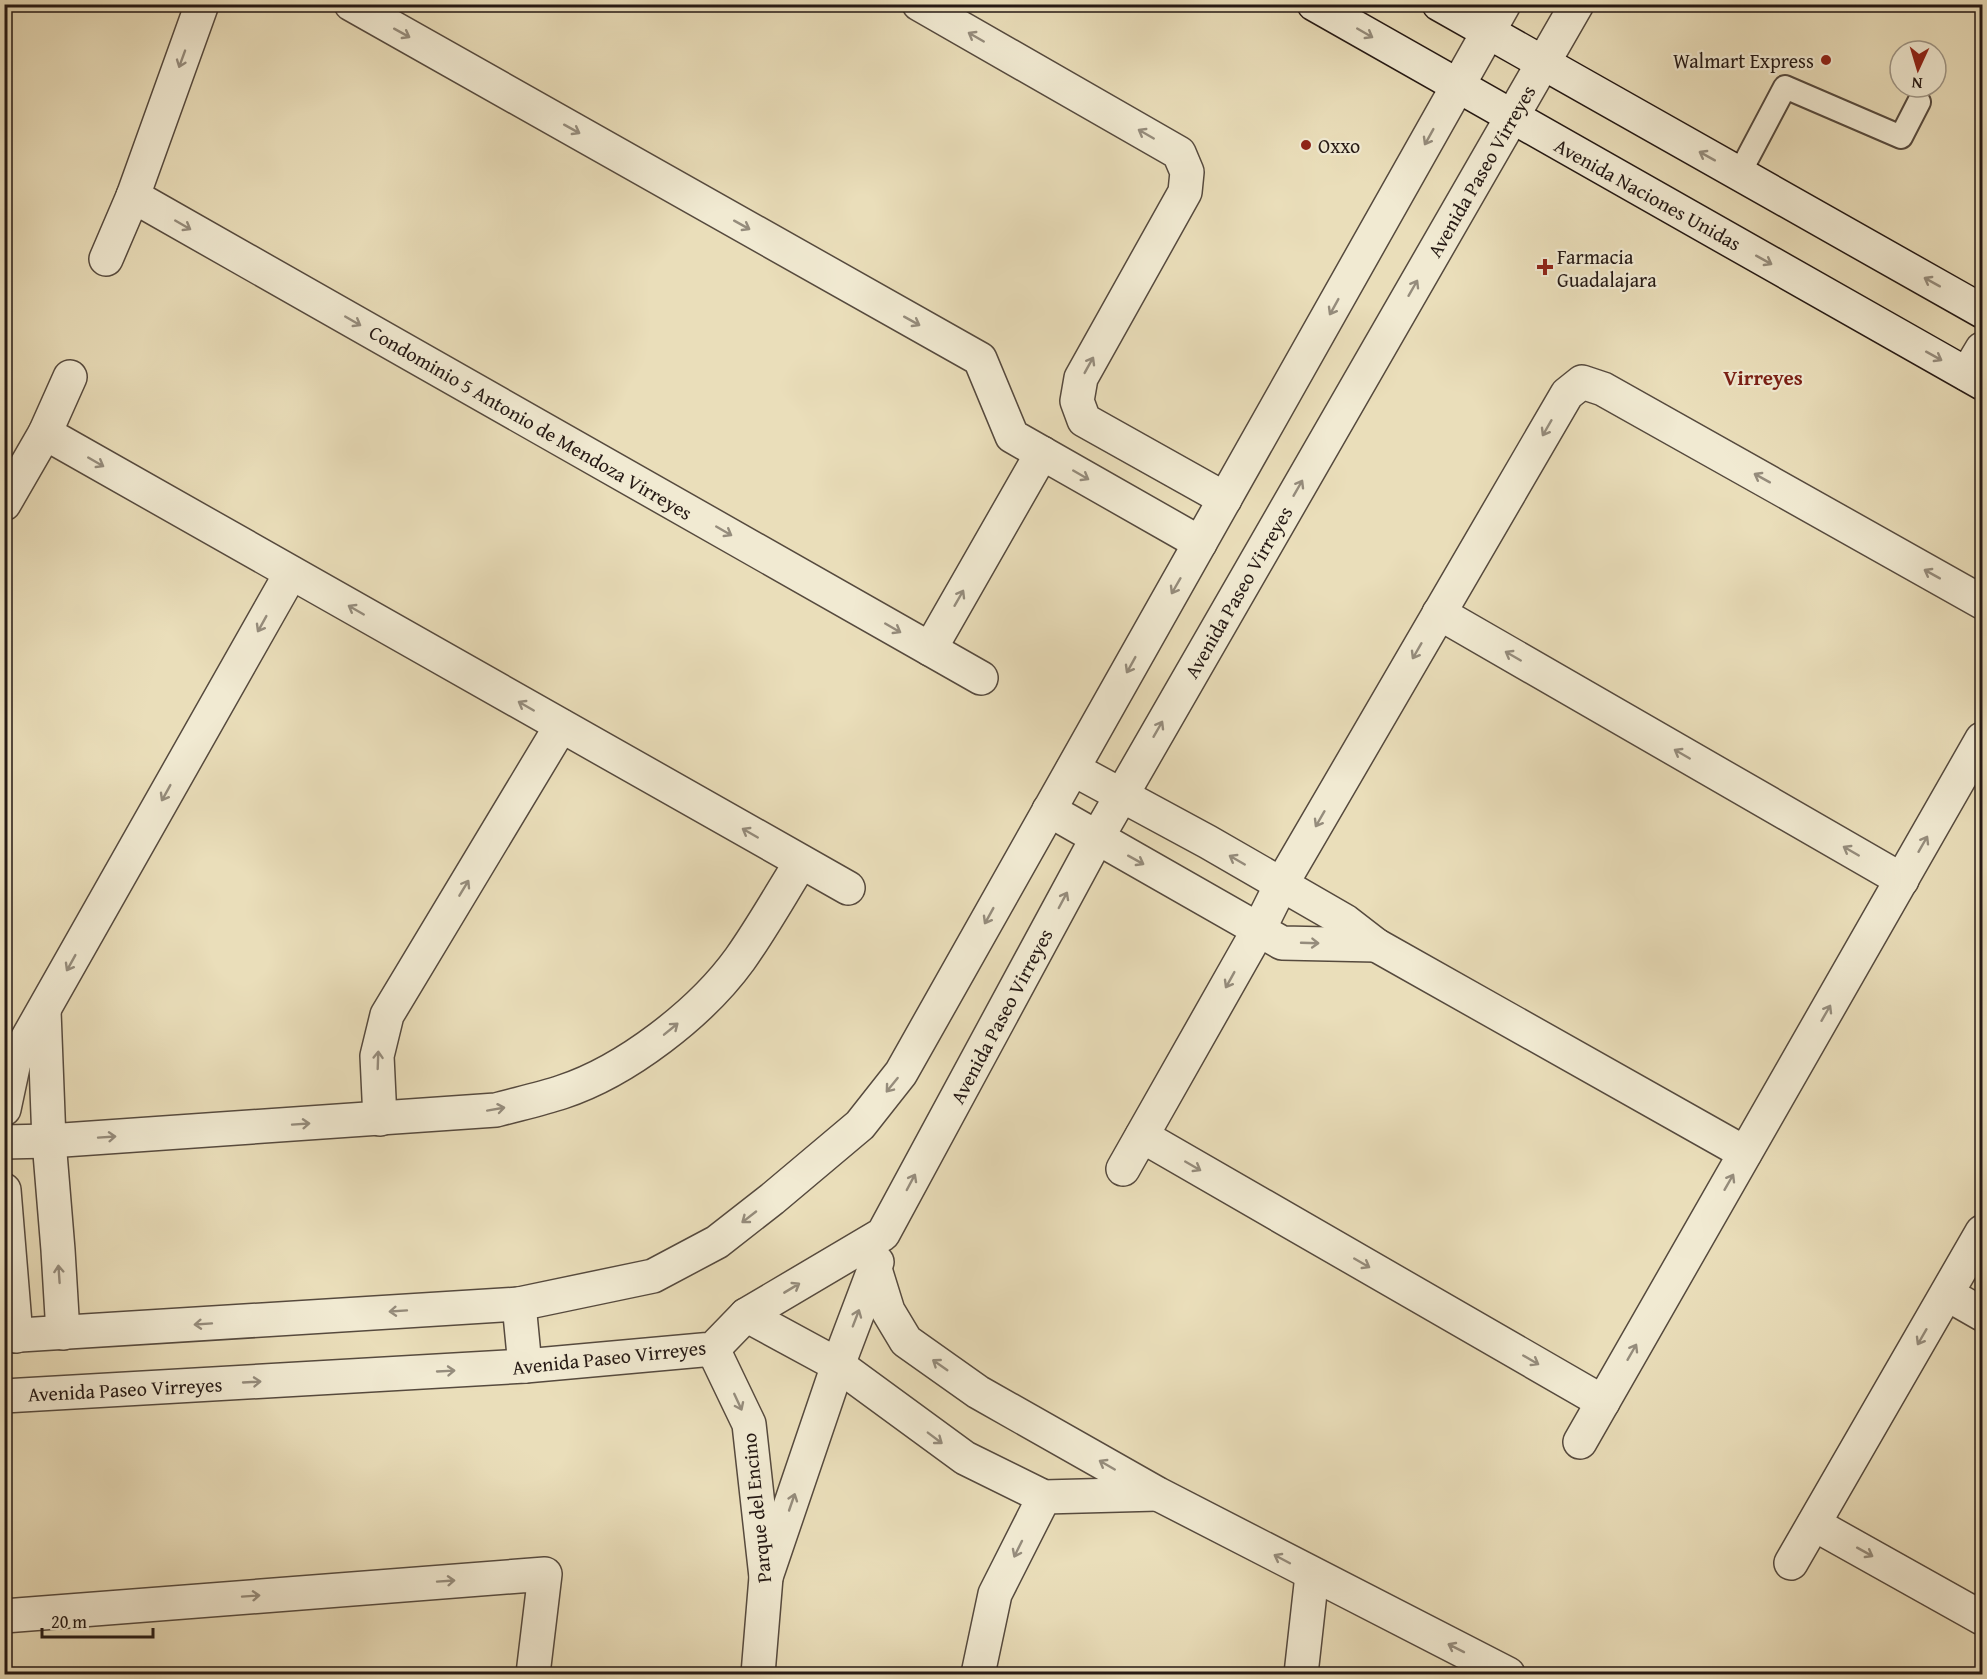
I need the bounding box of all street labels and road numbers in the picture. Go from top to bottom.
street label: Avenida Paseo Virreyes [1420,79,1542,263]
street label: Avenida Naciones Unidas [1549,130,1747,258]
street label: Condominio 5 Antonio de Mendoza Virreyes [364,317,698,527]
street label: Avenida Paseo Virreyes [1177,500,1299,684]
street label: Avenida Paseo Virreyes [942,923,1060,1109]
street label: Avenida Paseo Virreyes [511,1332,707,1382]
street label: Avenida Paseo Virreyes [27,1369,223,1409]
street label: Parque del Encino [734,1432,778,1584]

